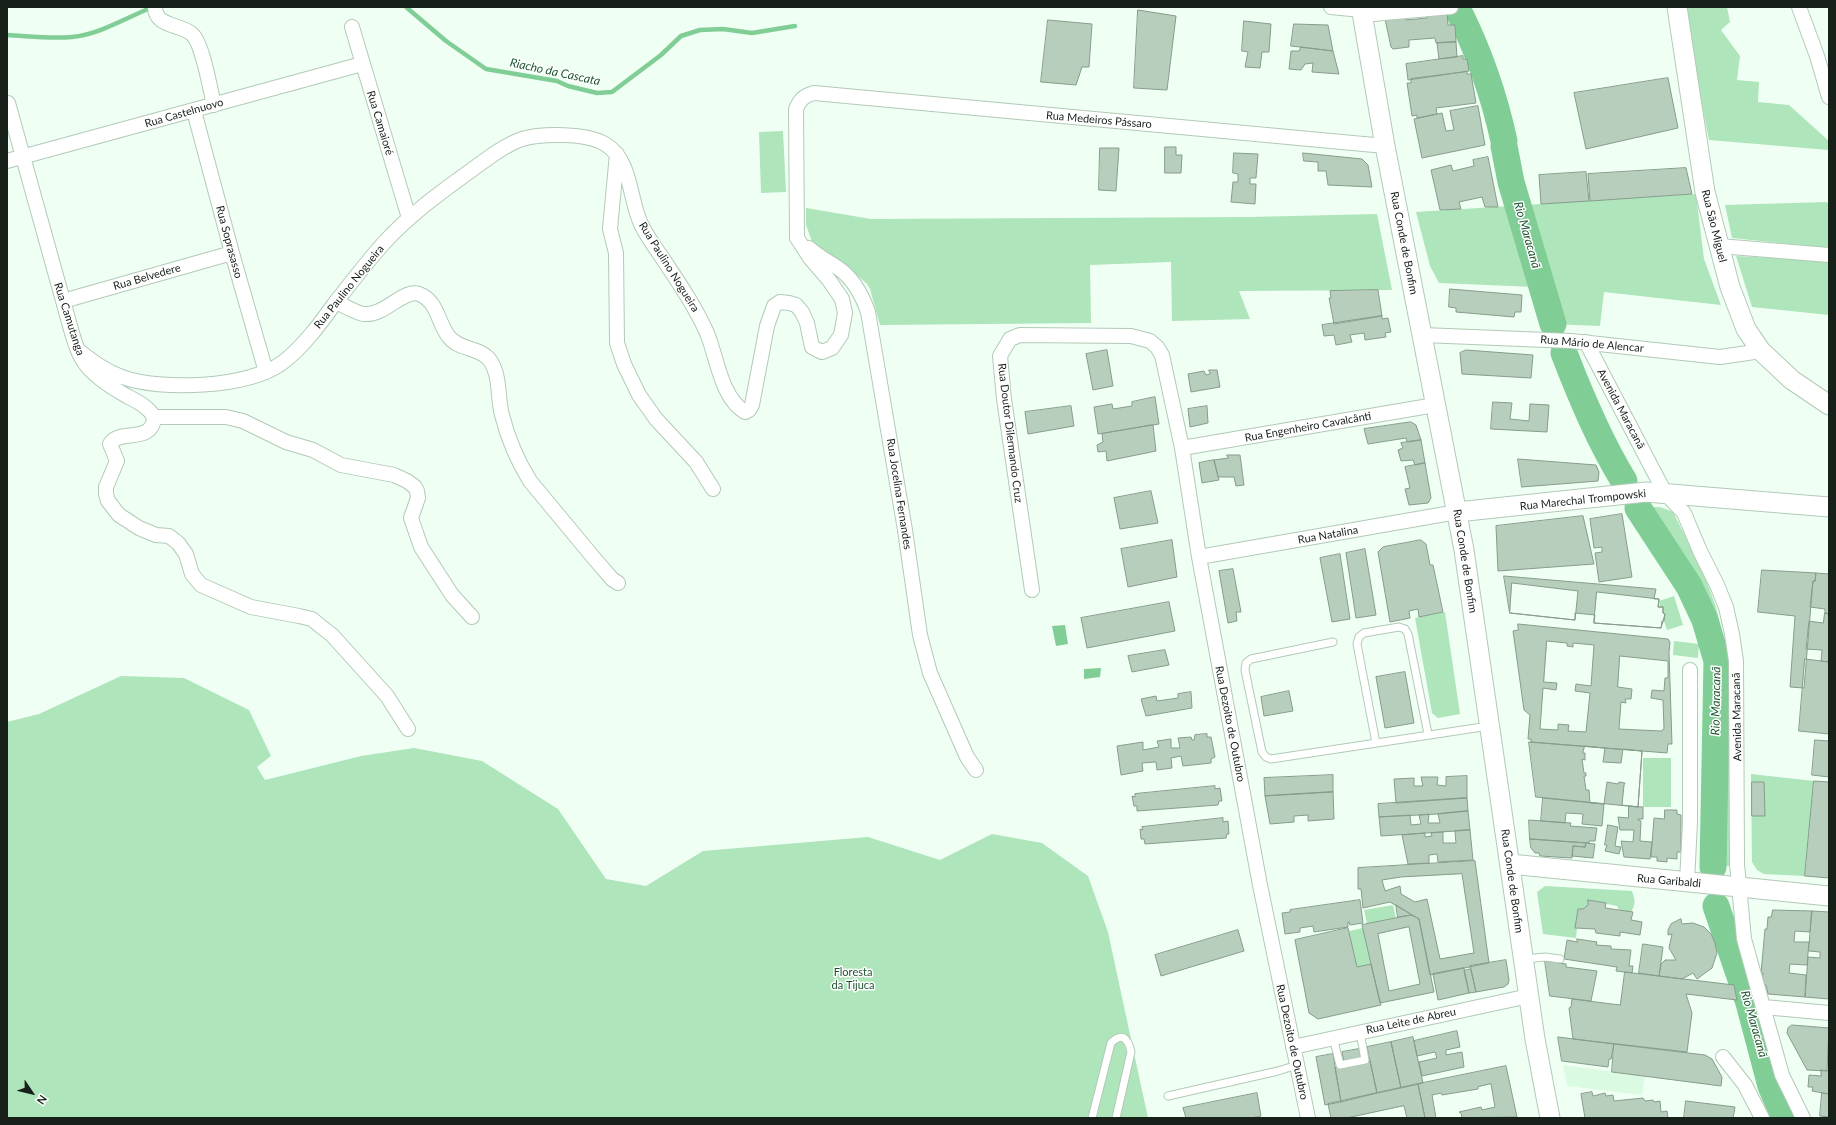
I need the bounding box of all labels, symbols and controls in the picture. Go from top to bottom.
water label: Riacho da Cascata [508,55,602,89]
street label: Rua Camaioré [364,89,396,157]
street label: Rua Castelnuovo [143,95,225,131]
street label: Rua Medeiros Pássaro [1046,109,1152,131]
street label: Rua São Miguel [1699,188,1729,264]
street label: Rua Conde de Bonfim [1388,190,1420,296]
water label: Rio Maracanã [1511,200,1543,270]
street label: Rua Soprasasso [213,204,245,280]
street label: Rua Paulino Nogueira [636,220,702,314]
street label: Rua Paulino Nogueira [311,243,387,331]
street label: Rua Belvedere [112,261,182,293]
street label: Rua Camutanga [51,281,87,357]
street label: Rua Mário de Alencar [1540,333,1644,355]
street label: Rua Doutor Dilermando Cruz [995,363,1025,503]
street label: Avenida Maracanã [1594,367,1648,451]
street label: Rua Engenheiro Cavalcânti [1244,409,1372,445]
street label: Rua Jocelina Fernandes [884,437,914,551]
street label: Rua Marechal Trompowski [1519,487,1647,513]
street label: Rua Conde de Bonfim [1450,508,1480,614]
street label: Rua Natalina [1297,523,1359,547]
street label: Rua Dezoito de Outubro [1212,665,1248,783]
water label: Rio Maracanã [1708,666,1724,736]
street label: Avenida Maracanã [1730,673,1744,761]
street label: Rua Conde de Bonfim [1498,828,1526,934]
street label: Rua Garibaldi [1636,872,1702,890]
park label: Floresta da Tijuca [831,965,875,991]
street label: Rua Dezoito de Outubro [1273,983,1311,1101]
water label: Rio Maracanã [1738,989,1770,1059]
street label: Rua Leite de Abreu [1365,1005,1457,1037]
north arrow [12,1073,52,1113]
text: N [34,1093,50,1107]

